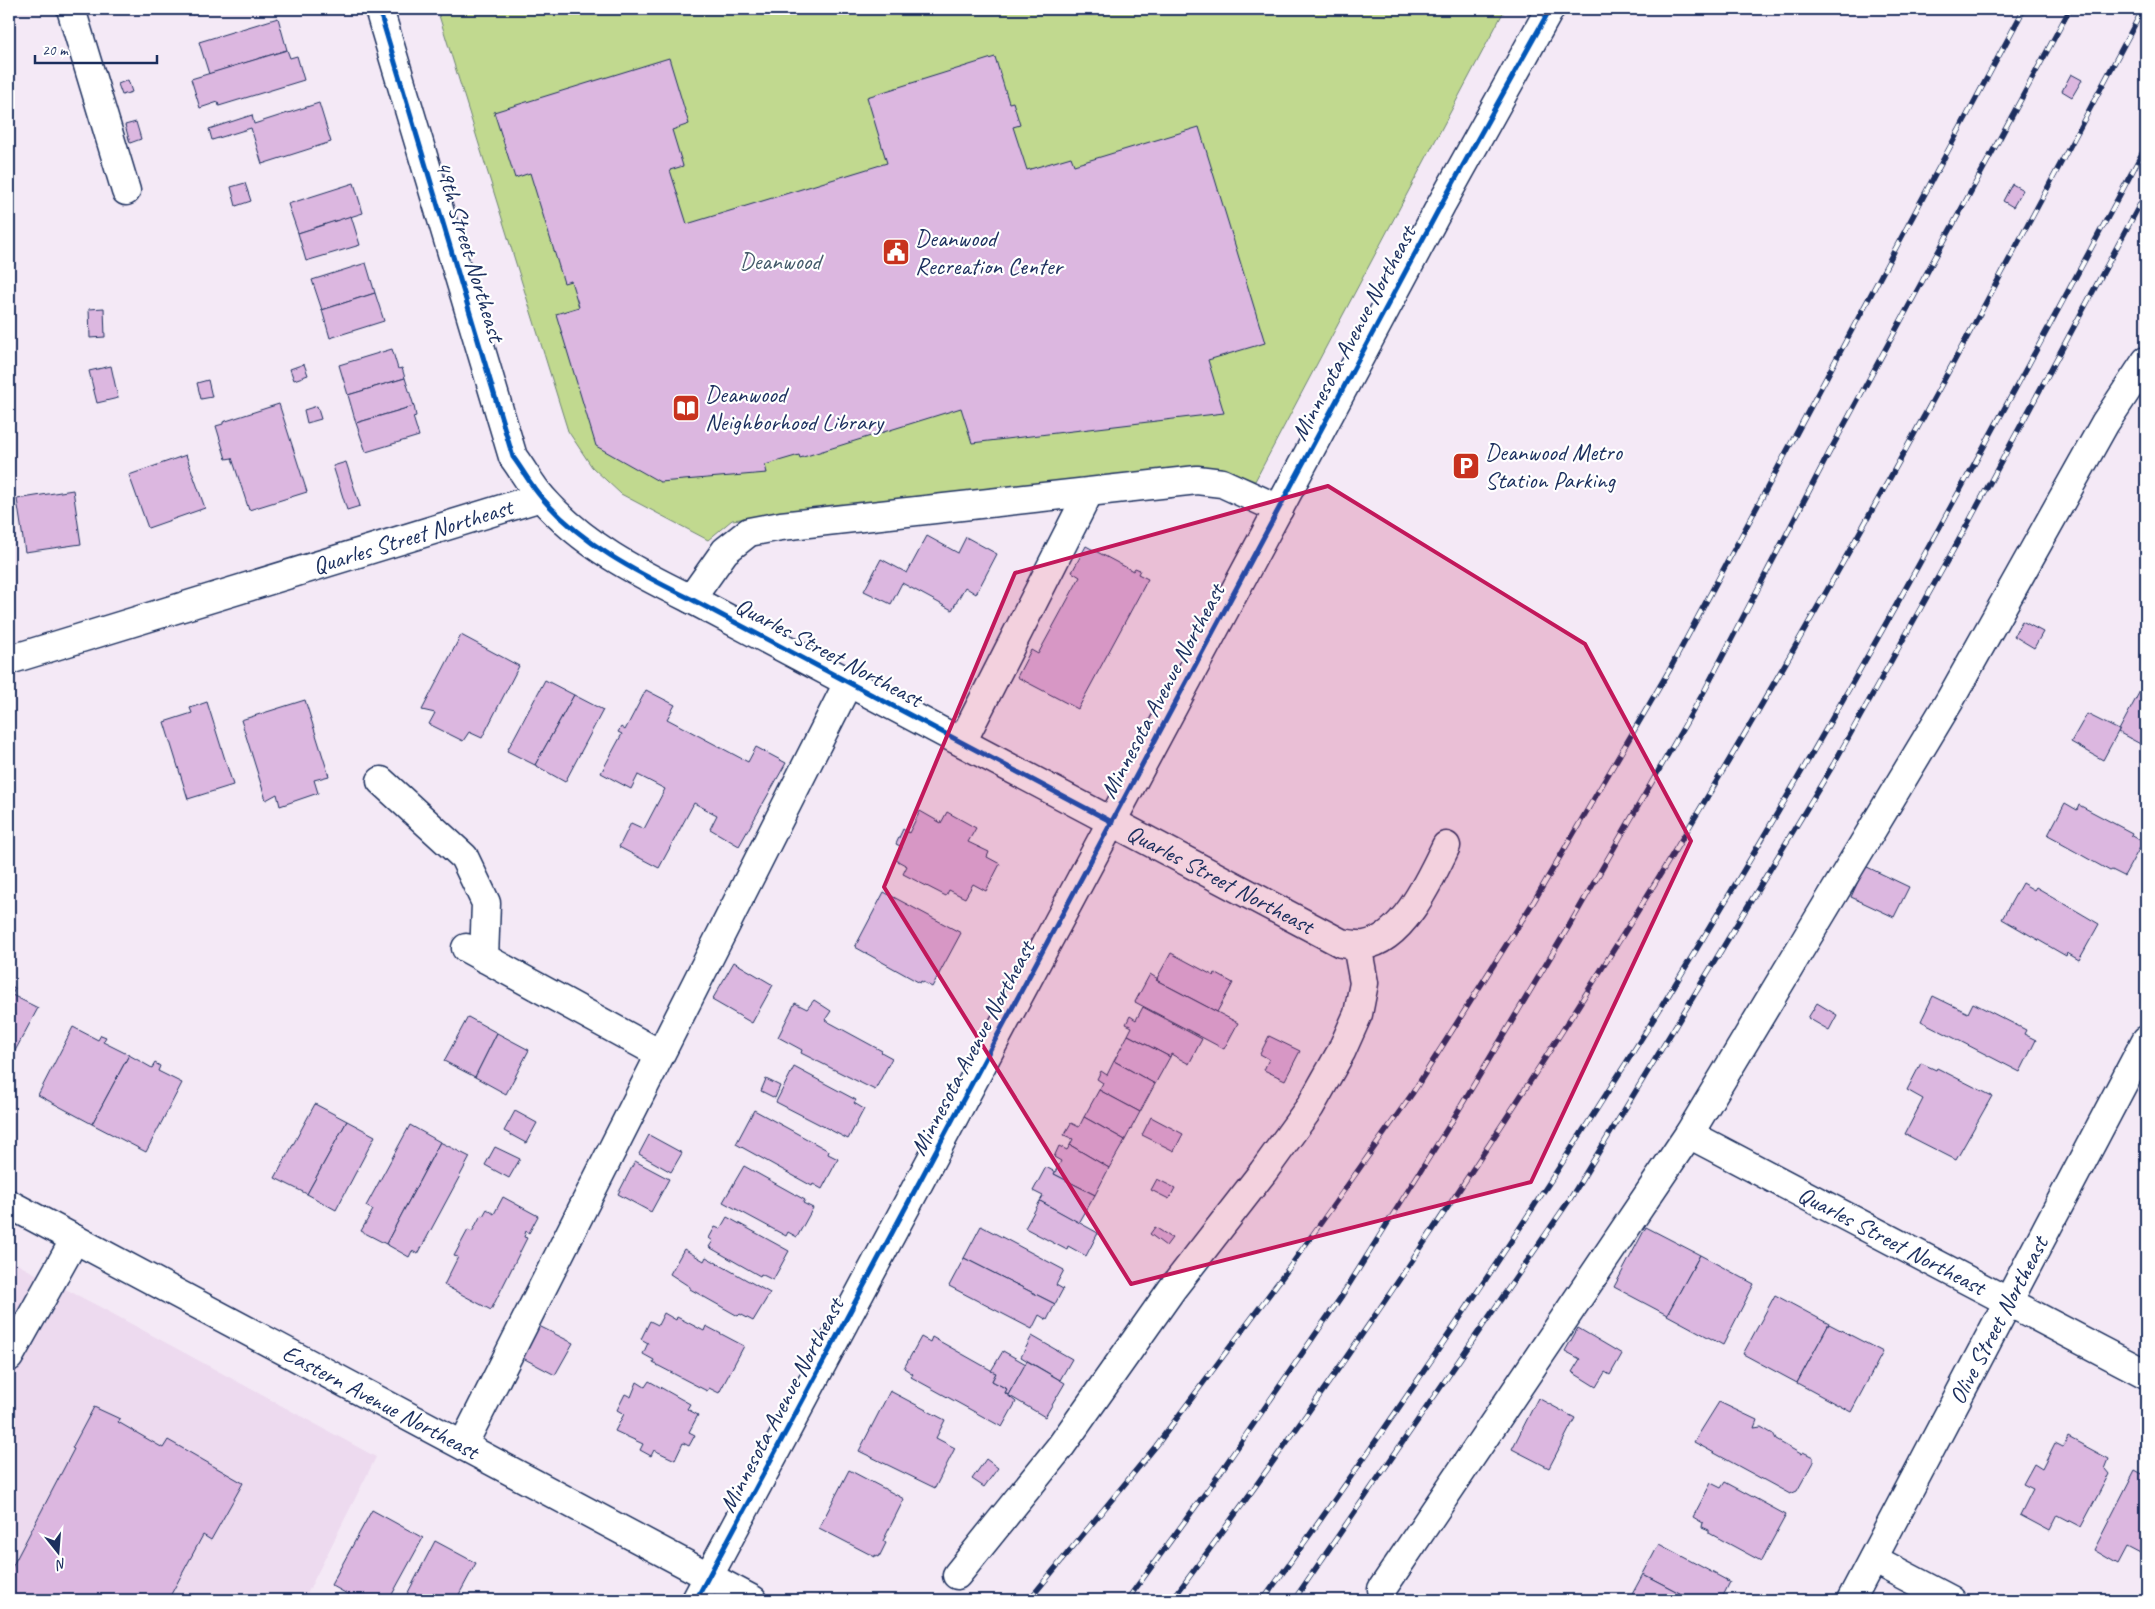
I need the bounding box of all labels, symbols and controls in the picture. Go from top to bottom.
scale bar [35,32,158,64]
text: 20 m [42,41,69,60]
street label: 49th Street Northeast [428,157,512,347]
street label: Minnesota Avenue Northeast [1284,219,1423,445]
place label: Deanwood Recreation Center [915,223,1064,281]
public building icon: Deanwood Recreation Center [881,237,911,267]
park label: Deanwood [739,246,824,276]
place label: Deanwood Neighborhood Library [705,379,885,437]
library icon: Deanwood Neighborhood Library [671,393,701,423]
place label: Deanwood Metro Station Parking [1485,437,1624,495]
parking icon: Deanwood Metro Station Parking [1451,451,1481,481]
street label: Quarles Street Northeast [309,491,518,581]
street label: Minnesota Avenue Northeast [1093,577,1232,803]
street label: Quarles Street Northeast [731,590,929,715]
street label: Quarles Street Northeast [1122,817,1321,942]
street label: Minnesota Avenue Northeast [903,934,1042,1160]
street label: Quarles Street Northeast [1793,1179,1992,1303]
street label: Olive Street Northeast [1942,1230,2056,1409]
street label: Minnesota Avenue Northeast [712,1291,851,1517]
street label: Eastern Avenue Northeast [278,1337,486,1467]
north arrow [32,1526,82,1576]
text: N [53,1555,68,1574]

